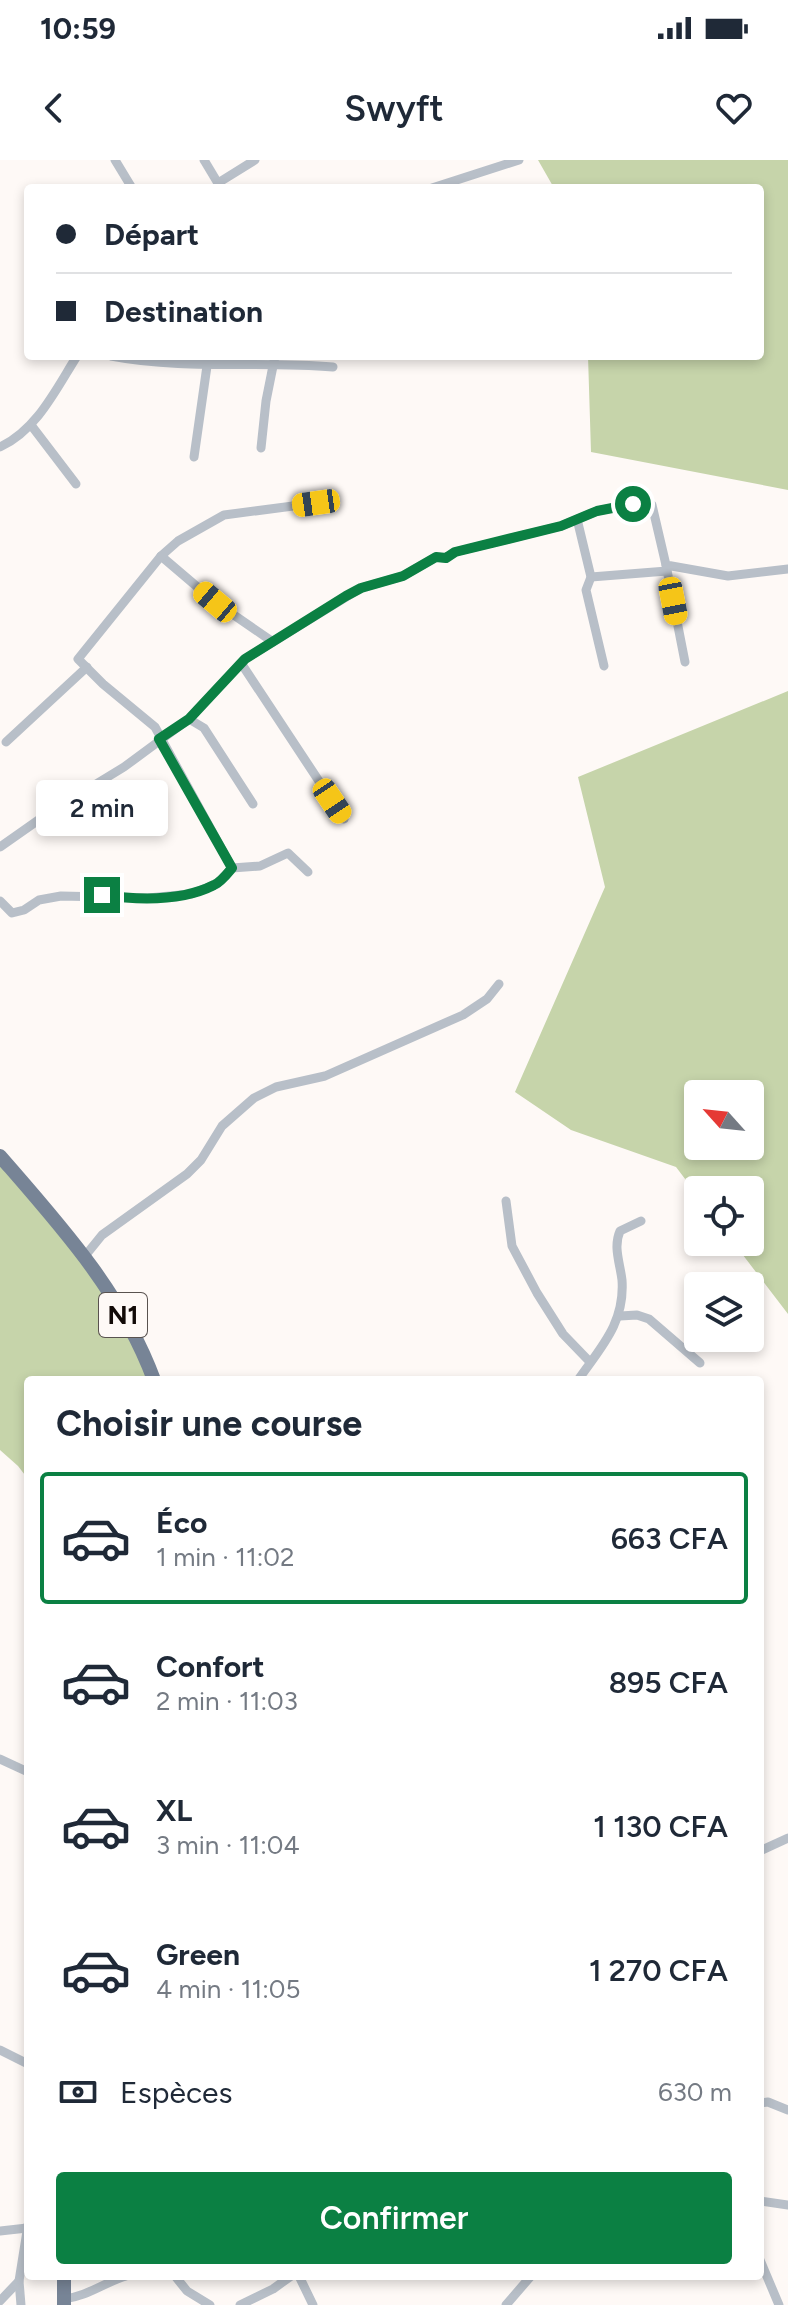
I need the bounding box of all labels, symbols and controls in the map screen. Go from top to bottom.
text: 10:59 [40,10,116,47]
icon: back [32,86,76,130]
icon: heart [712,86,756,130]
text: Swyft [344,87,444,130]
text: Départ [104,216,199,253]
text: Destination [104,293,263,330]
route start [615,486,651,522]
car [291,488,341,518]
car [657,575,689,627]
car [189,577,241,627]
car [309,774,355,828]
callout: 2 min [36,779,168,835]
text: 2 min [70,792,134,824]
route end [84,877,120,913]
north arrow [684,1080,764,1160]
map controls [684,1080,764,1352]
button: locate [684,1176,764,1256]
button: layers [684,1272,764,1352]
road number: N1 [99,1293,147,1337]
text: Choisir une course [56,1402,362,1445]
icon: car [60,1502,132,1574]
text: Éco [156,1504,207,1541]
text: 663 CFA [611,1520,728,1557]
text: 1 min · 11:02 [156,1541,295,1573]
icon: car [60,1646,132,1718]
text: Confort [156,1648,265,1685]
text: 895 CFA [609,1664,728,1701]
text: 2 min · 11:03 [156,1685,298,1717]
icon: car [60,1790,132,1862]
text: XL [156,1792,192,1829]
text: 1 130 CFA [593,1808,728,1845]
text: 3 min · 11:04 [156,1829,300,1861]
icon: car [60,1934,132,2006]
text: Green [156,1936,240,1973]
text: 1 270 CFA [589,1952,728,1989]
text: 4 min · 11:05 [156,1973,300,2005]
icon: cash [56,2070,100,2114]
text: Espèces [120,2074,232,2111]
text: 630 m [658,2076,732,2108]
button: Confirmer [56,2172,732,2264]

